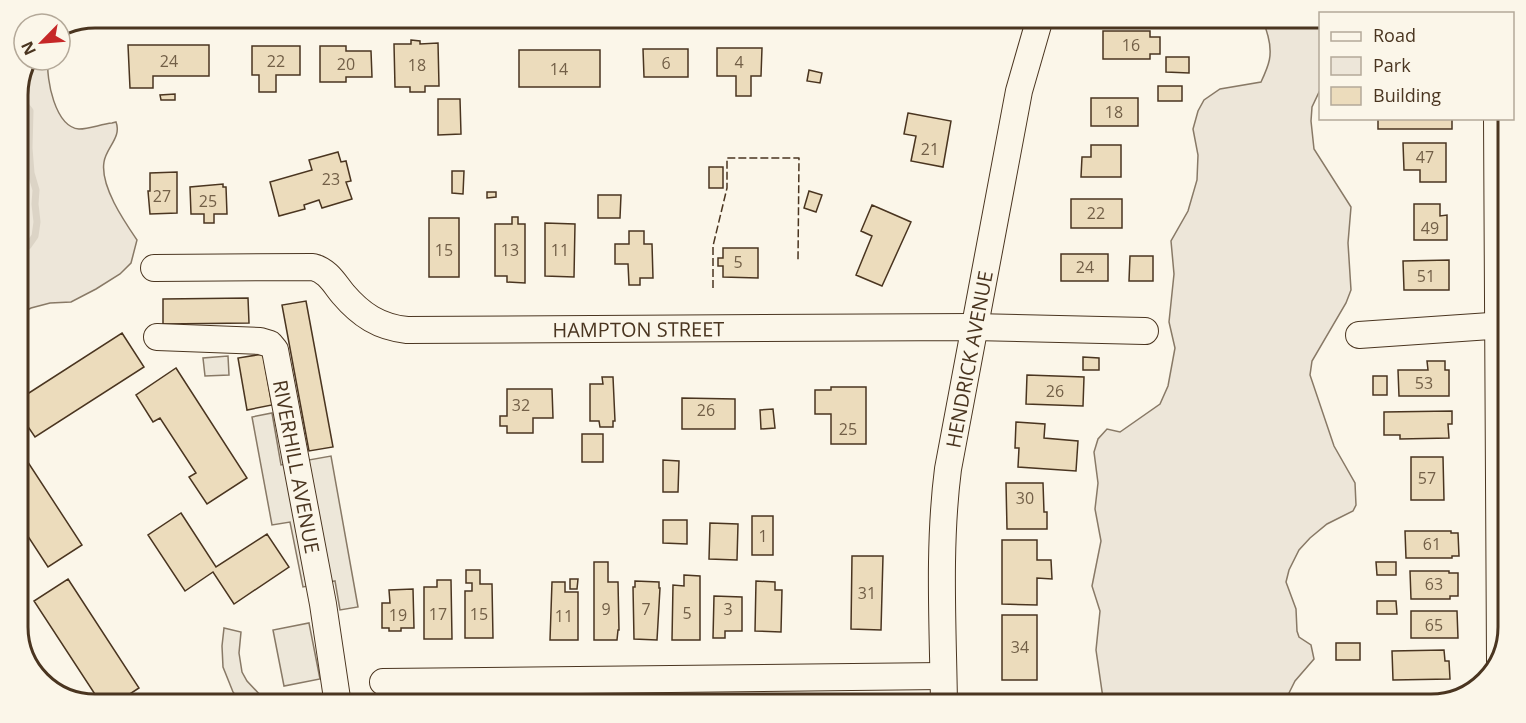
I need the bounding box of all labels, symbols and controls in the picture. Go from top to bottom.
north arrow [12,12,72,72]
legend [1319,12,1514,120]
text: Road [1373,23,1416,47]
house number: 16 [1122,34,1140,56]
text: N [16,38,41,59]
house number: 24 [160,50,178,72]
house number: 22 [267,50,285,72]
house number: 4 [734,51,744,73]
house number: 6 [661,52,671,74]
house number: 20 [337,53,355,75]
text: Park [1373,53,1411,77]
house number: 18 [408,54,426,76]
house number: 14 [550,58,568,80]
text: Building [1373,83,1441,107]
house number: 18 [1105,101,1123,123]
house number: 21 [921,138,939,160]
house number: 47 [1416,146,1434,168]
house number: 23 [322,168,340,190]
house number: 27 [153,185,171,207]
house number: 25 [199,190,217,212]
house number: 22 [1087,202,1105,224]
house number: 49 [1421,217,1439,239]
house number: 15 [435,239,453,261]
house number: 13 [501,239,519,261]
house number: 11 [551,239,569,261]
house number: 5 [733,251,743,273]
house number: 24 [1076,256,1094,278]
house number: 51 [1417,265,1435,287]
street label: HENDRICK AVENUE [939,268,999,450]
street label: HAMPTON STREET [552,315,724,343]
house number: 53 [1415,372,1433,394]
street label: RIVERHILL AVENUE [267,377,327,556]
house number: 26 [1046,380,1064,402]
house number: 32 [512,394,530,416]
house number: 26 [697,399,715,421]
house number: 25 [839,418,857,440]
house number: 57 [1418,467,1436,489]
house number: 30 [1016,487,1034,509]
house number: 1 [758,525,768,547]
house number: 61 [1423,533,1441,555]
house number: 63 [1425,573,1443,595]
house number: 31 [858,582,876,604]
house number: 9 [601,598,611,620]
house number: 7 [641,598,651,620]
house number: 3 [723,598,733,620]
house number: 5 [682,602,692,624]
house number: 17 [429,603,447,625]
house number: 15 [470,603,488,625]
house number: 19 [389,604,407,626]
house number: 11 [555,605,573,627]
house number: 65 [1425,614,1443,636]
house number: 34 [1011,636,1029,658]

